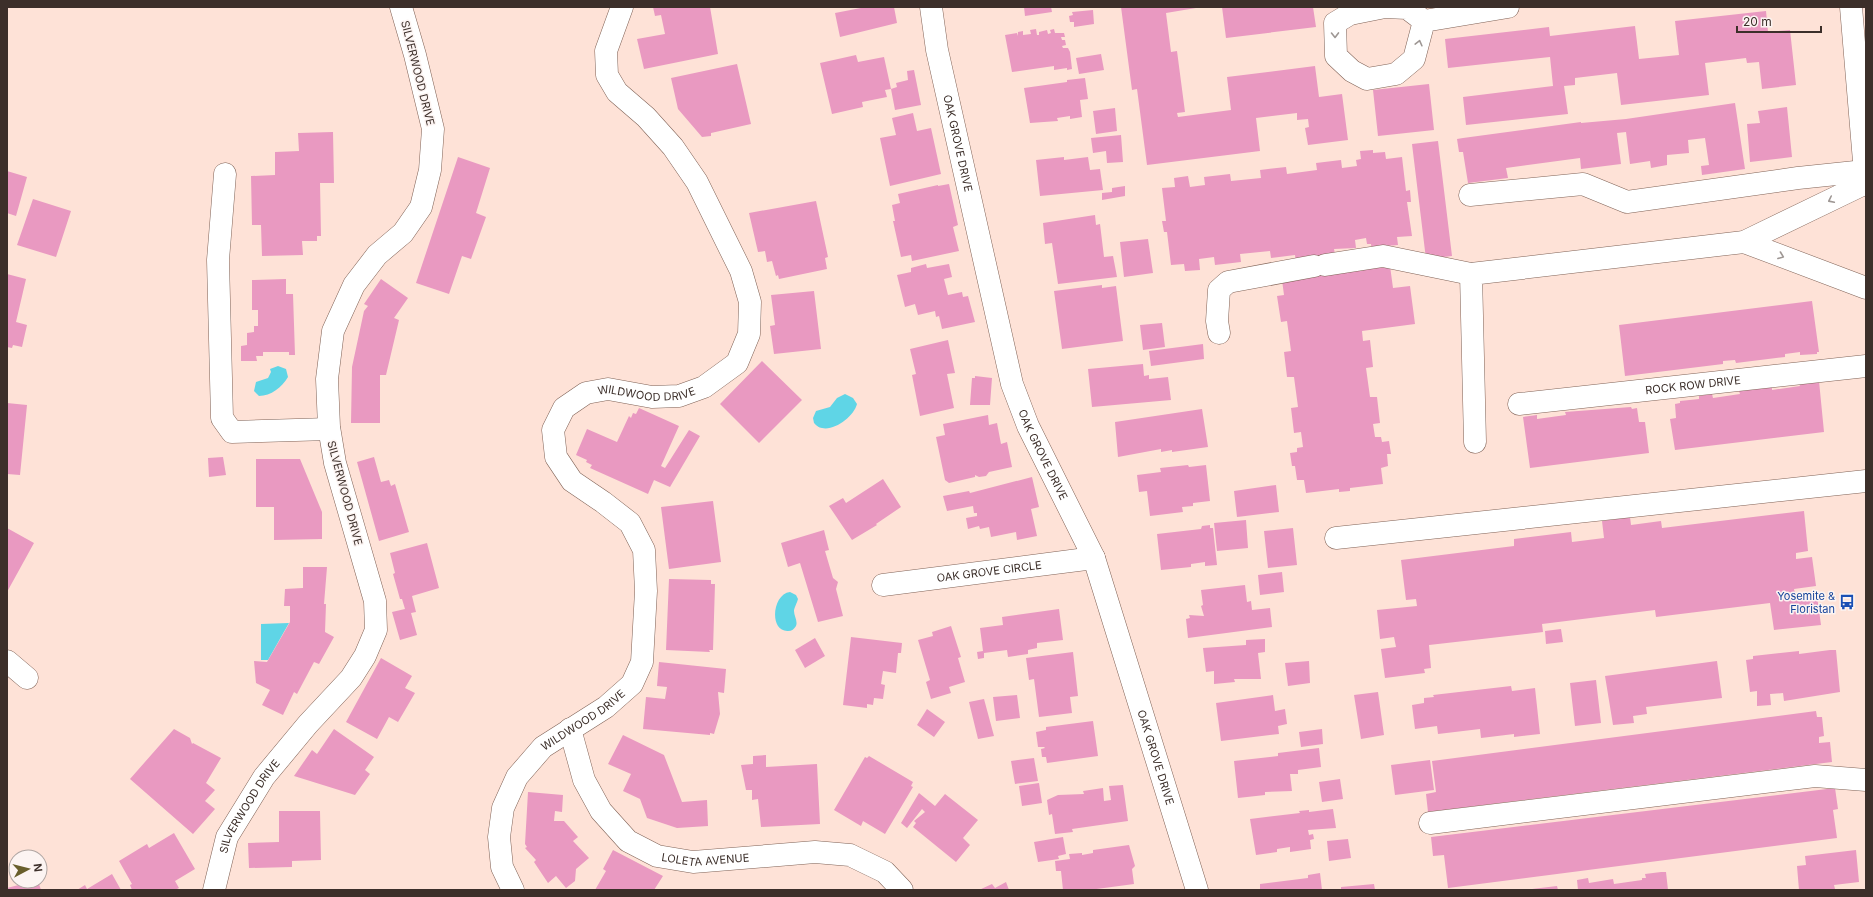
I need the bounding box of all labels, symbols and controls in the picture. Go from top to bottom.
scale bar [1737,8,1821,34]
text: 20 m [1743,14,1772,29]
street label: SILVERWOOD DRIVE [398,19,438,127]
one-way arrow [1331,32,1339,38]
one-way arrow [1414,39,1422,46]
street label: OAK GROVE DRIVE [940,93,976,193]
one-way arrow [1827,195,1835,203]
one-way arrow [1777,252,1784,260]
street label: ROCK ROW DRIVE [1645,373,1741,397]
street label: WILDWOOD DRIVE [596,382,697,404]
street label: OAK GROVE DRIVE [1015,407,1071,502]
street label: SILVERWOOD DRIVE [324,439,366,547]
street label: OAK GROVE CIRCLE [936,558,1043,585]
place label: Yosemite & Floristan [1777,589,1835,616]
bus stop icon: Yosemite & Floristan [1838,593,1856,611]
street label: WILDWOOD DRIVE [538,686,628,754]
street label: OAK GROVE DRIVE [1134,708,1177,807]
street label: SILVERWOOD DRIVE [216,756,283,855]
north arrow [8,849,48,889]
street label: LOLETA AVENUE [660,850,750,869]
text: N [30,863,45,873]

